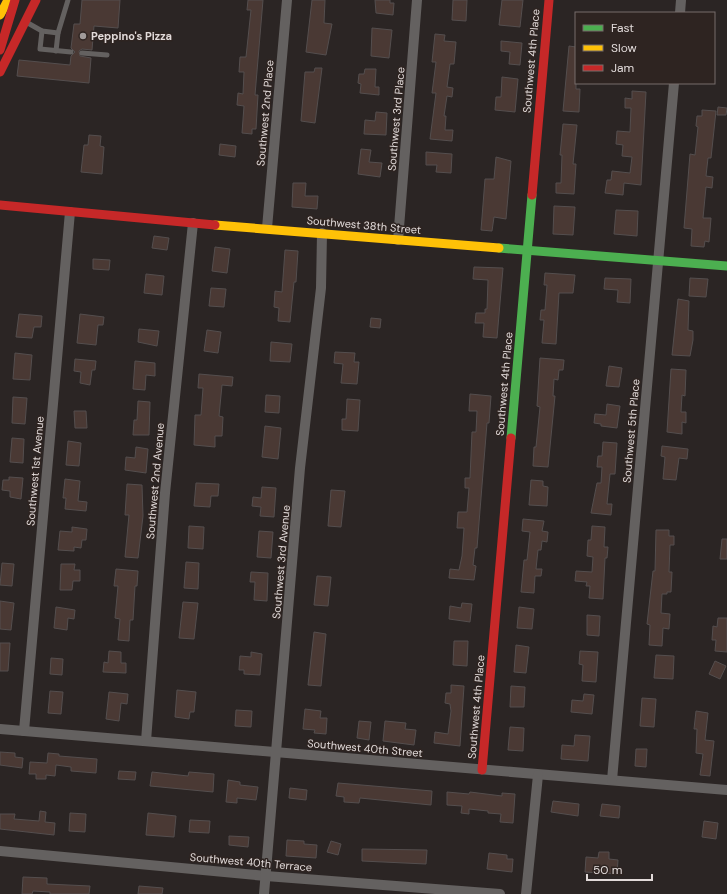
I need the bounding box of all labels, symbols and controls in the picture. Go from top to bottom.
street label: Southwest 4th Place [519,8,543,114]
legend [575,12,715,84]
text: Fast [611,20,634,36]
place label: Peppino's Pizza [91,29,172,43]
marker: Peppino's Pizza [78,31,88,41]
text: Slow [611,40,637,56]
street label: Southwest 2nd Place [253,59,277,167]
text: Jam [611,60,634,76]
street label: Southwest 3rd Place [384,66,408,172]
street label: Southwest 38th Street [306,213,422,237]
street label: Southwest 4th Place [492,331,516,437]
street label: Southwest 5th Place [619,378,643,484]
street label: Southwest 1st Avenue [23,416,47,526]
street label: Southwest 2nd Avenue [143,422,167,540]
street label: Southwest 3rd Avenue [269,504,293,620]
street label: Southwest 4th Place [464,654,488,760]
street label: Southwest 40th Street [307,736,423,760]
street label: Southwest 40th Terrace [189,850,313,874]
scale bar [587,856,652,882]
text: 50 m [593,862,622,878]

